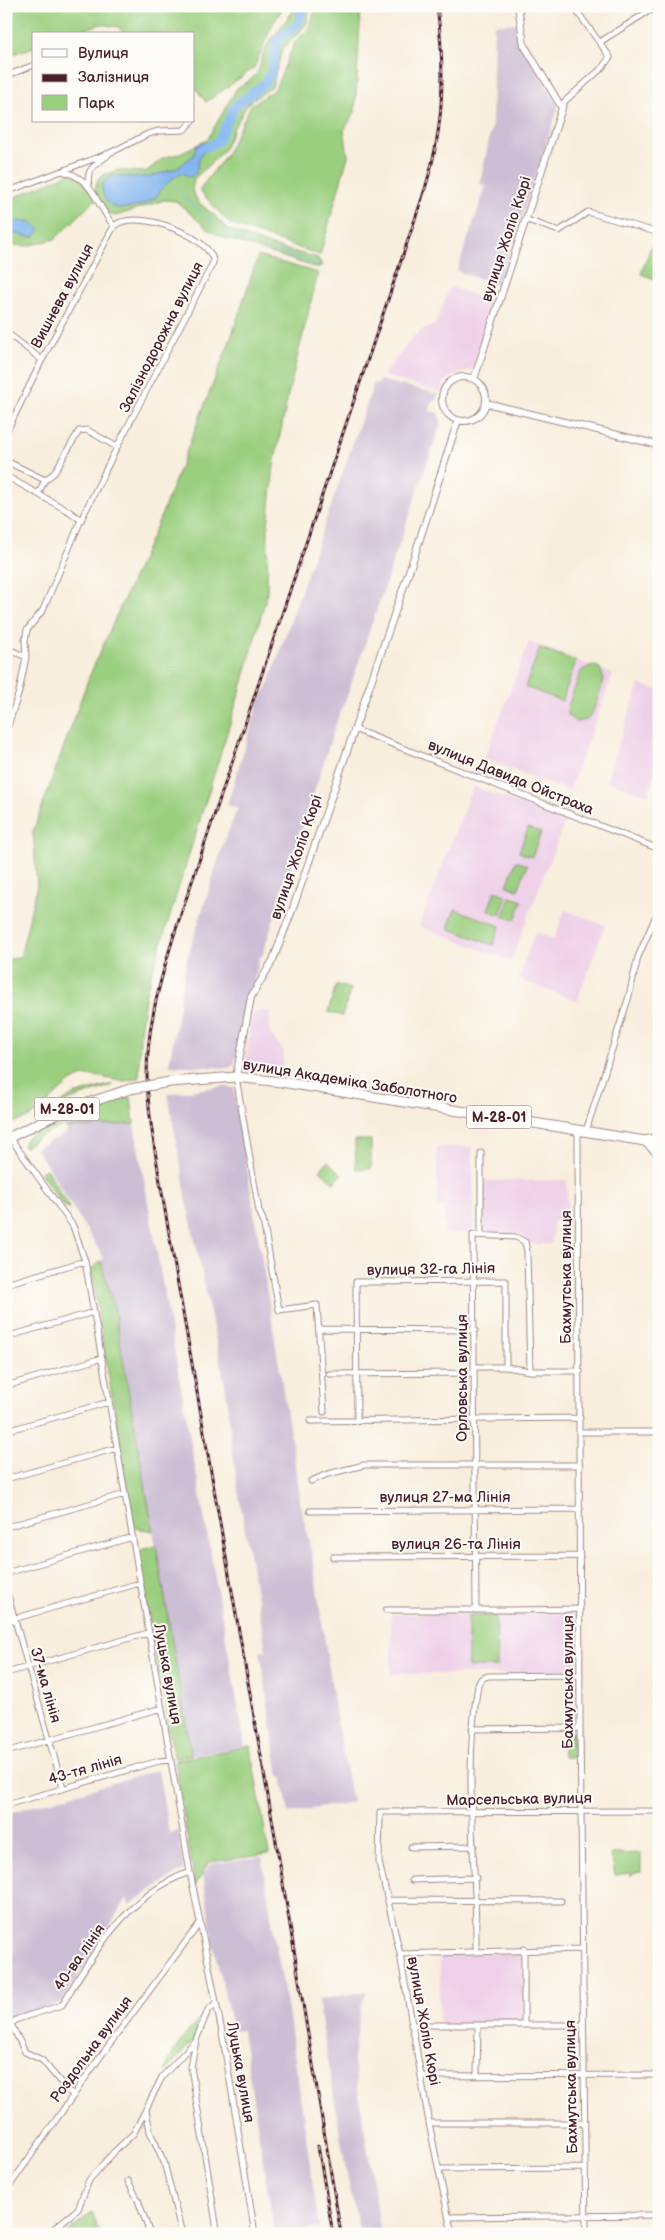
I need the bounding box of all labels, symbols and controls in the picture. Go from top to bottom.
legend [32,32,195,122]
text: Вулиця [78,44,129,63]
text: Залізниця [78,68,149,87]
text: Парк [78,94,115,113]
street label: вулиця Жоліо Кюрі [477,174,536,304]
street label: Вишнева вулиця [27,241,98,352]
street label: Залізнодорожна вулиця [115,259,208,416]
street label: вулиця Давида Ойстраха [425,735,597,819]
street label: вулиця Жоліо Кюрі [266,792,327,922]
street label: вулиця Академіка Заболотного [242,1055,458,1108]
road number: М-28-01 [34,1098,100,1120]
road number: М-28-01 [466,1106,532,1128]
street label: Бахмутська вулиця [557,1210,576,1344]
street label: вулиця 32-га Лінія [367,1259,495,1280]
street label: Орловська вулиця [453,1314,472,1442]
street label: вулиця 27-ма Лінія [379,1488,511,1507]
street label: вулиця 26-та Лінія [391,1535,521,1554]
street label: Бахмутська вулиця [559,1615,578,1749]
street label: Луцька вулиця [149,1621,186,1726]
street label: 37-ма лінія [26,1645,65,1725]
street label: 43-тя лінія [46,1750,124,1789]
street label: Марсельська вулиця [446,1789,592,1810]
street label: 40-ва лінія [50,1920,109,1994]
street label: вулиця Жоліо Кюрі [403,1955,444,2087]
street label: Роздольна вулиця [46,1992,137,2106]
street label: Луцька вулиця [222,2019,259,2124]
street label: Бахмутська вулиця [561,2020,582,2154]

